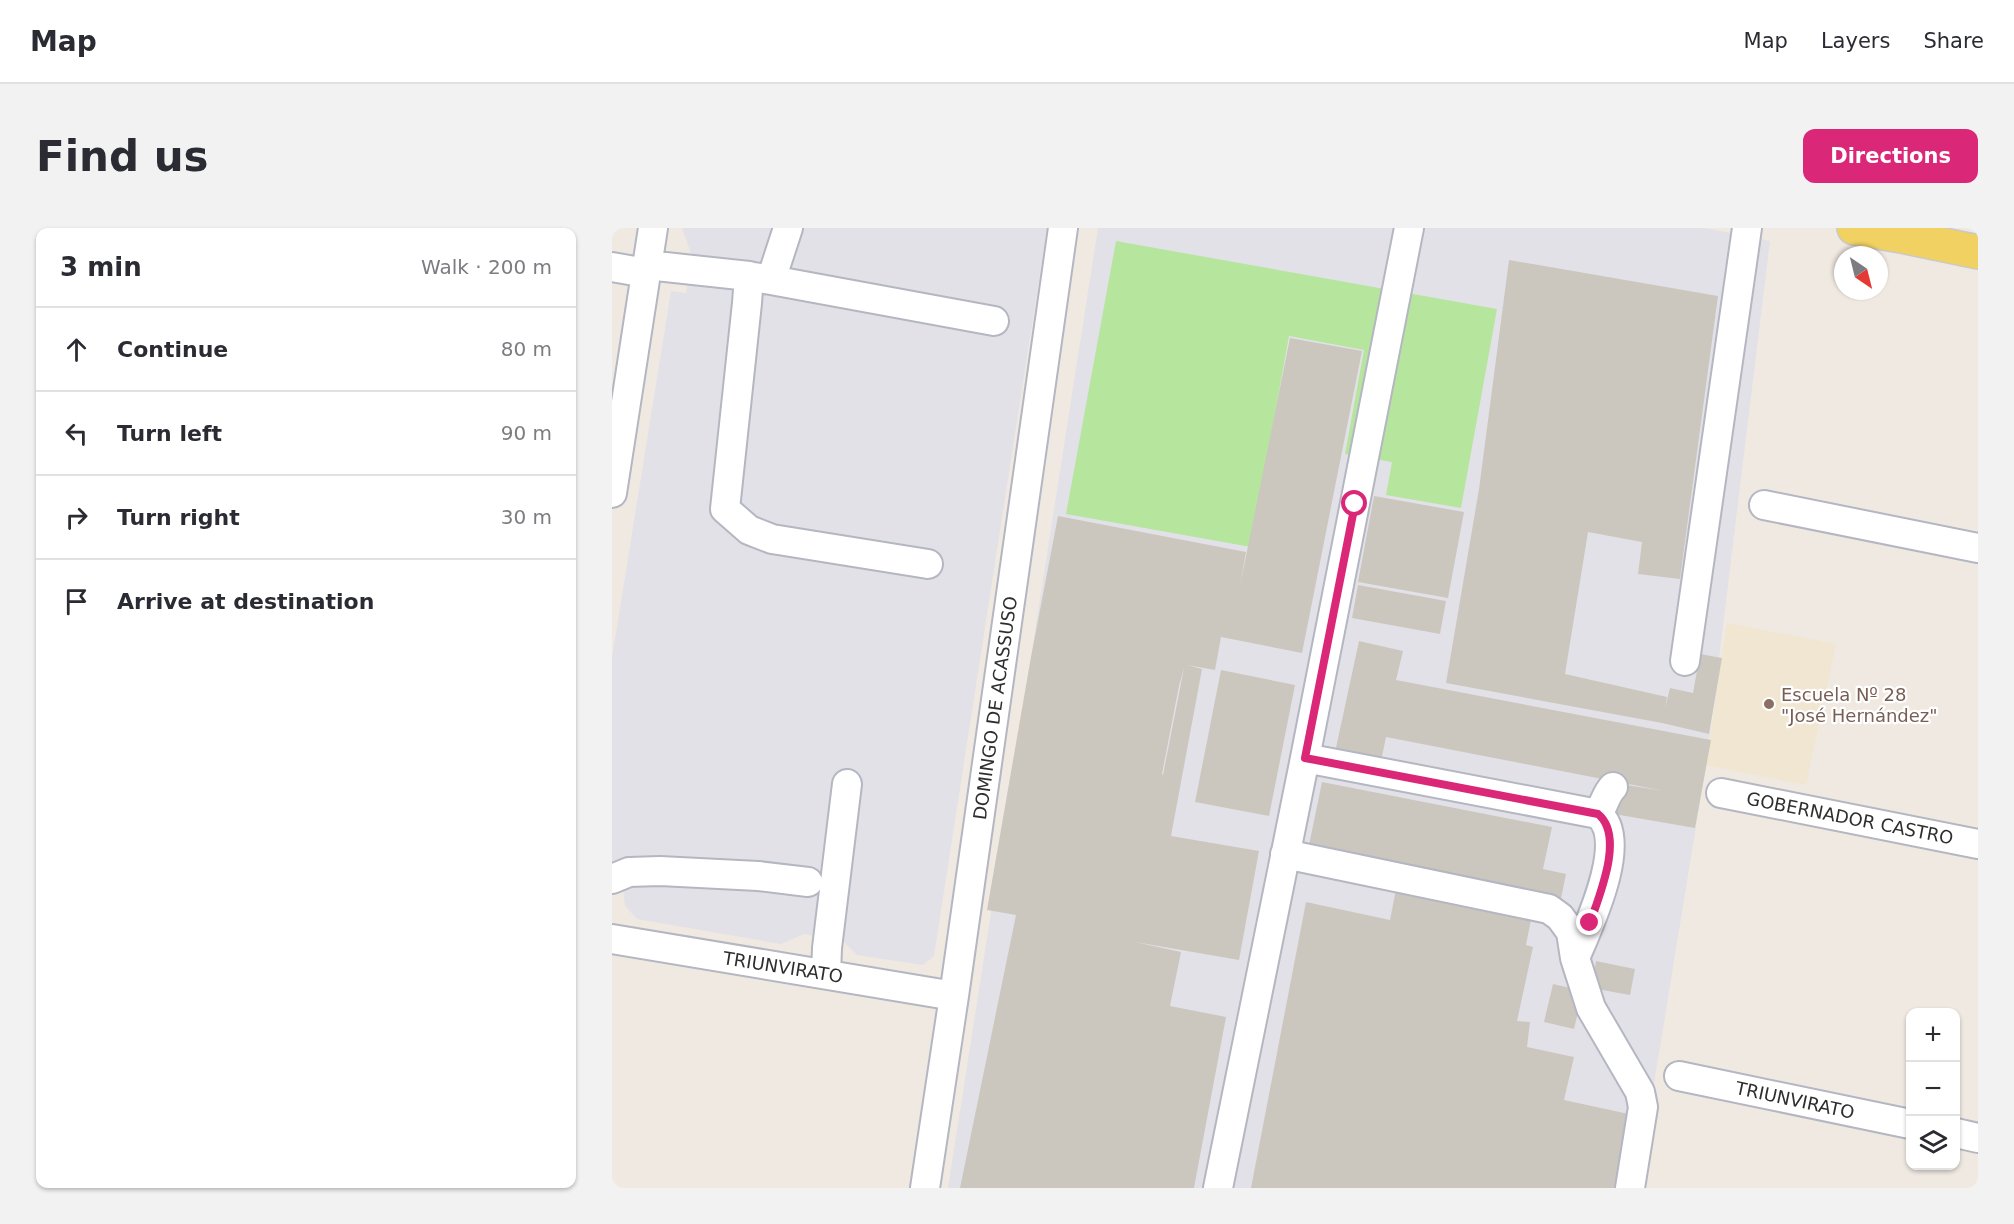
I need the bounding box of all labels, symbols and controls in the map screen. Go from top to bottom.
text: Map [30,25,97,58]
text: Map [1744,29,1788,53]
text: Layers [1821,29,1890,53]
text: Share [1923,29,1984,53]
button: Directions [1803,129,1978,183]
text: Find us [36,132,209,181]
north arrow [1834,246,1888,300]
text: 3 min [60,252,142,282]
text: Walk · 200 m [421,255,552,279]
icon: ahead [60,333,93,366]
text: Continue [117,337,228,362]
text: 80 m [501,337,552,361]
icon: left [60,417,93,450]
text: Turn left [117,421,222,446]
text: 90 m [501,421,552,445]
route start [1341,490,1367,516]
icon: right [60,501,93,534]
text: Turn right [117,505,240,530]
text: 30 m [501,505,552,529]
icon: arrive [60,585,93,618]
text: Arrive at destination [117,589,374,614]
street label: DOMINGO DE ACASSUSO [969,595,1021,821]
place label: Escuela Nº 28 "José Hernández" [1781,684,1938,726]
marker: Escuela Nº 28 "José Hernández" [1762,697,1776,711]
street label: GOBERNADOR CASTRO [1745,788,1955,848]
route end [1576,909,1602,935]
street label: TRIUNVIRATO [721,947,844,987]
map controls [1906,1008,1960,1170]
button: + [1906,1008,1960,1062]
button: − [1906,1062,1960,1116]
street label: TRIUNVIRATO [1733,1077,1856,1123]
button: layers [1906,1116,1960,1170]

